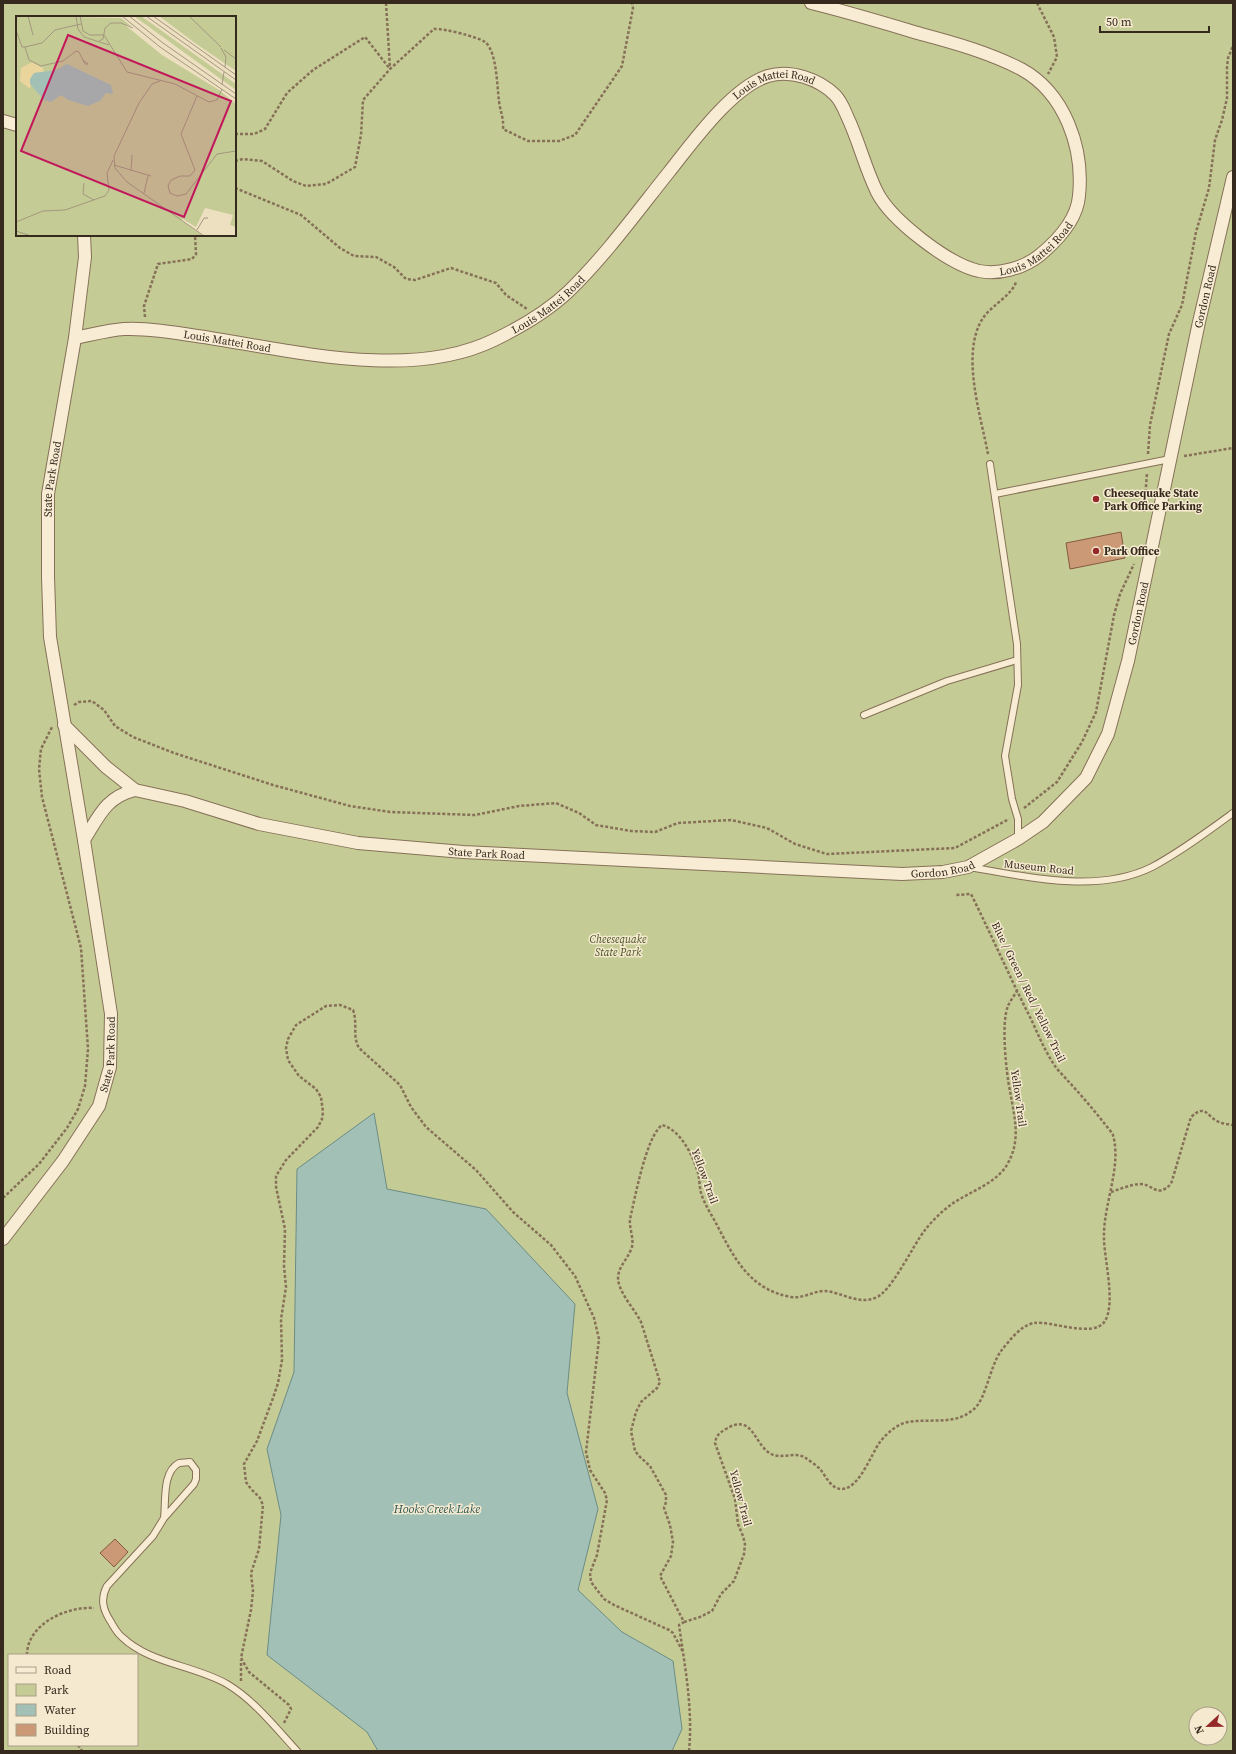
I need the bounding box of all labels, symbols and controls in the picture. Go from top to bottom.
scale bar [1100,8,1209,34]
text: 50 m [1106,14,1132,30]
inset map [16,16,236,236]
street label: Louis Mattei Road [729,67,818,103]
street label: Louis Mattei Road [998,218,1077,280]
street label: Gordon Road [1191,263,1220,330]
street label: Louis Mattei Road [509,272,589,338]
street label: Louis Mattei Road [182,327,273,356]
street label: State Park Road [41,439,65,517]
place label: Cheesequake State Park Office Parking [1104,486,1202,514]
marker: Cheesequake State Park Office Parking [1091,494,1101,504]
place label: Park Office [1104,544,1160,559]
marker: Park Office [1091,546,1101,556]
street label: Gordon Road [1125,580,1153,647]
street label: State Park Road [448,844,526,863]
street label: Museum Road [1003,856,1075,879]
street label: Gordon Road [910,857,979,882]
street label: Blue / Green / Red / Yellow Trail [988,920,1069,1065]
park label: Cheesequake State Park [590,932,647,960]
street label: State Park Road [96,1015,119,1094]
street label: Yellow Trail [1007,1068,1030,1128]
street label: Yellow Trail [688,1146,721,1206]
street label: Yellow Trail [726,1468,755,1528]
water label: Hooks Creek Lake [393,1501,480,1517]
legend [8,1654,138,1746]
text: Road [44,1662,71,1678]
text: Park [44,1682,69,1698]
text: Water [44,1702,76,1718]
north arrow [1188,1706,1228,1746]
text: Building [44,1722,89,1738]
text: N [1191,1723,1208,1736]

